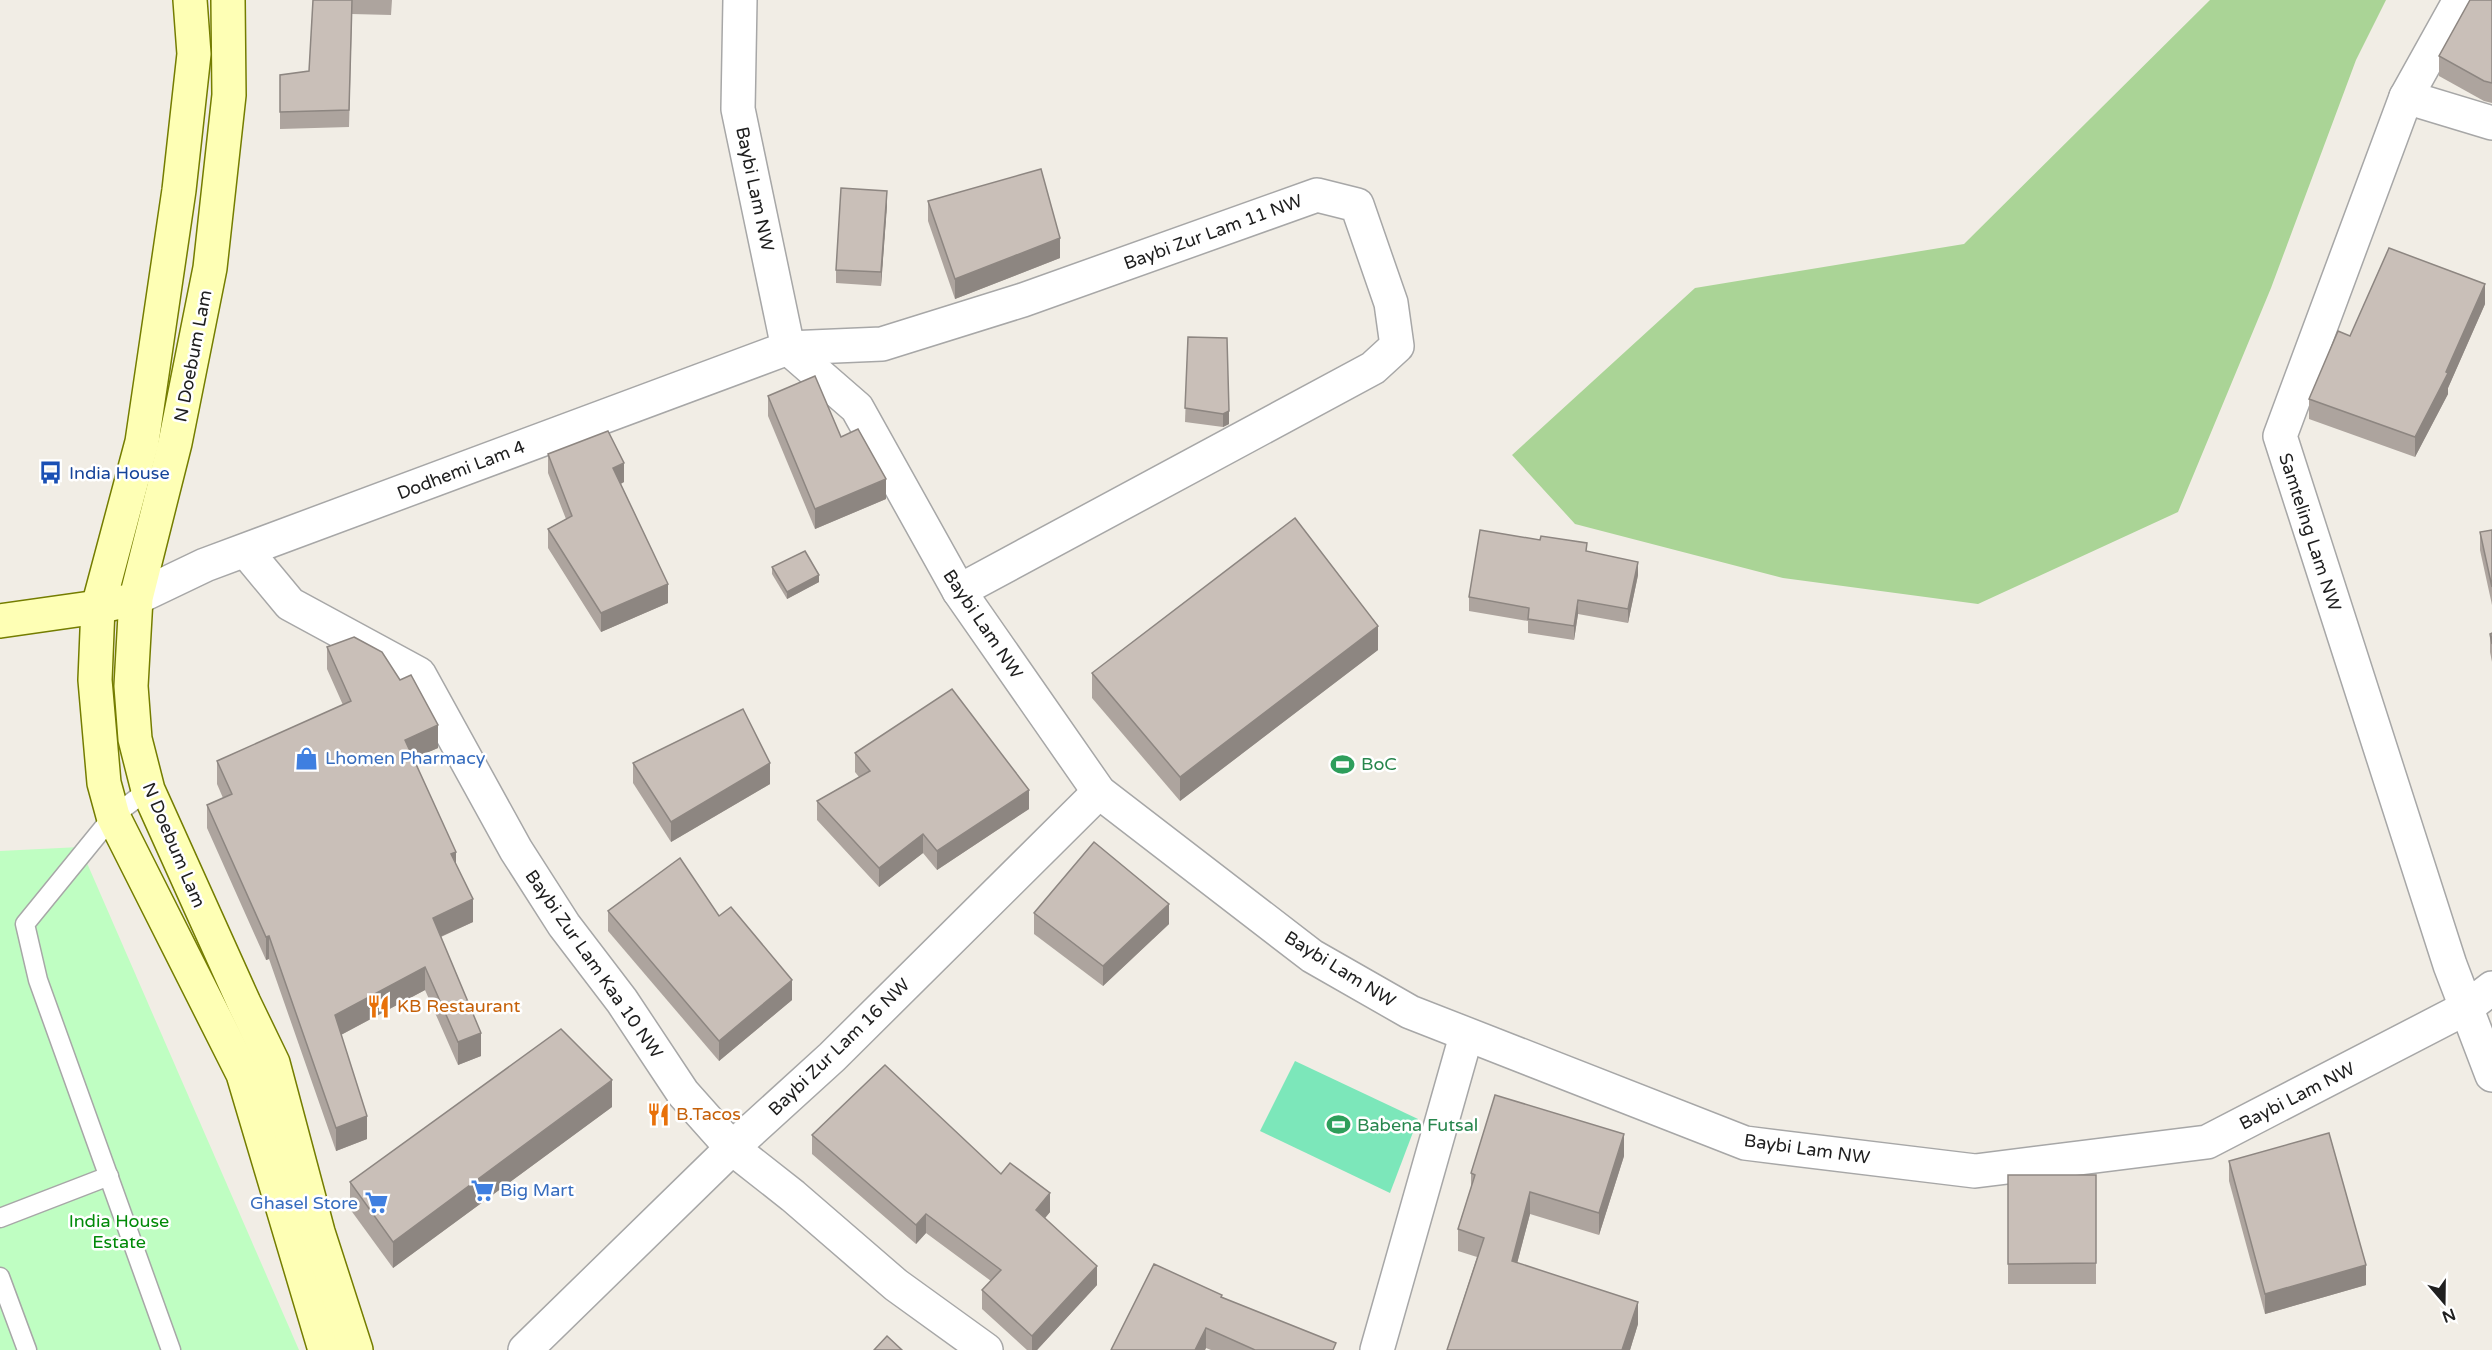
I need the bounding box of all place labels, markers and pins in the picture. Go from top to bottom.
bus stop icon: India House [38,460,64,486]
place label: India House [69,462,170,484]
shop icon: Lhomen Pharmacy [294,745,320,771]
place label: Lhomen Pharmacy [325,747,486,769]
sports icon: BoC [1330,751,1356,777]
place label: BoC [1361,753,1397,775]
restaurant icon: KB Restaurant [366,993,392,1019]
place label: KB Restaurant [397,995,520,1017]
restaurant icon: B.Tacos [645,1101,671,1127]
place label: B.Tacos [676,1103,741,1125]
sports icon: Babena Futsal [1326,1112,1352,1138]
place label: Babena Futsal [1357,1114,1478,1136]
supermarket icon: Big Mart [469,1177,495,1203]
place label: Big Mart [500,1179,574,1201]
supermarket icon: Ghasel Store [363,1190,389,1216]
place label: Ghasel Store [250,1192,358,1214]

